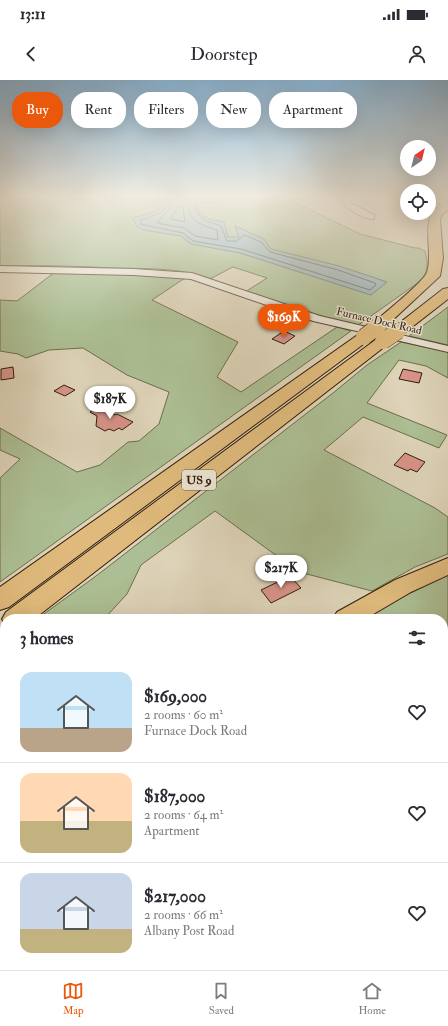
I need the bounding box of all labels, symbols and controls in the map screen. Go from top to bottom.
text: 13:11 [20,5,46,24]
icon: back [20,43,42,65]
text: Doorstep [190,43,258,66]
icon: person [406,43,428,65]
chip: Buy [12,92,63,128]
chip: Rent [71,92,126,128]
chip: Filters [134,92,198,128]
chip: New [206,92,261,128]
chip: Apartment [269,92,357,128]
north arrow [400,140,436,176]
map controls [400,140,436,220]
button: locate [400,184,436,220]
pin: $169K [256,304,312,338]
street label: Furnace Dock Road [335,305,424,337]
text: $169K [267,309,301,325]
pin: $187K [82,386,138,420]
text: $187K [93,391,127,407]
road number: US 9 [182,470,216,490]
pin: $217K [253,555,309,589]
text: $217K [264,560,298,576]
icon: filters [406,627,428,649]
text: 3 homes [20,628,73,649]
text: $169,000 [144,686,207,707]
icon: home [52,688,100,736]
icon: heart [406,701,428,723]
text: 2 rooms · 60 m² [144,707,223,723]
text: Furnace Dock Road [144,723,247,739]
text: $187,000 [144,786,205,807]
icon: home [52,789,100,837]
icon: heart [406,802,428,824]
text: 2 rooms · 64 m² [144,807,223,823]
text: Apartment [144,823,200,839]
text: $217,000 [144,886,206,907]
icon: home [52,889,100,937]
icon: heart [406,902,428,924]
text: 2 rooms · 66 m² [144,907,223,923]
text: Albany Post Road [144,923,234,939]
tab: Map [62,980,84,1017]
tab: Saved [209,980,234,1017]
tab: Home [358,980,386,1017]

